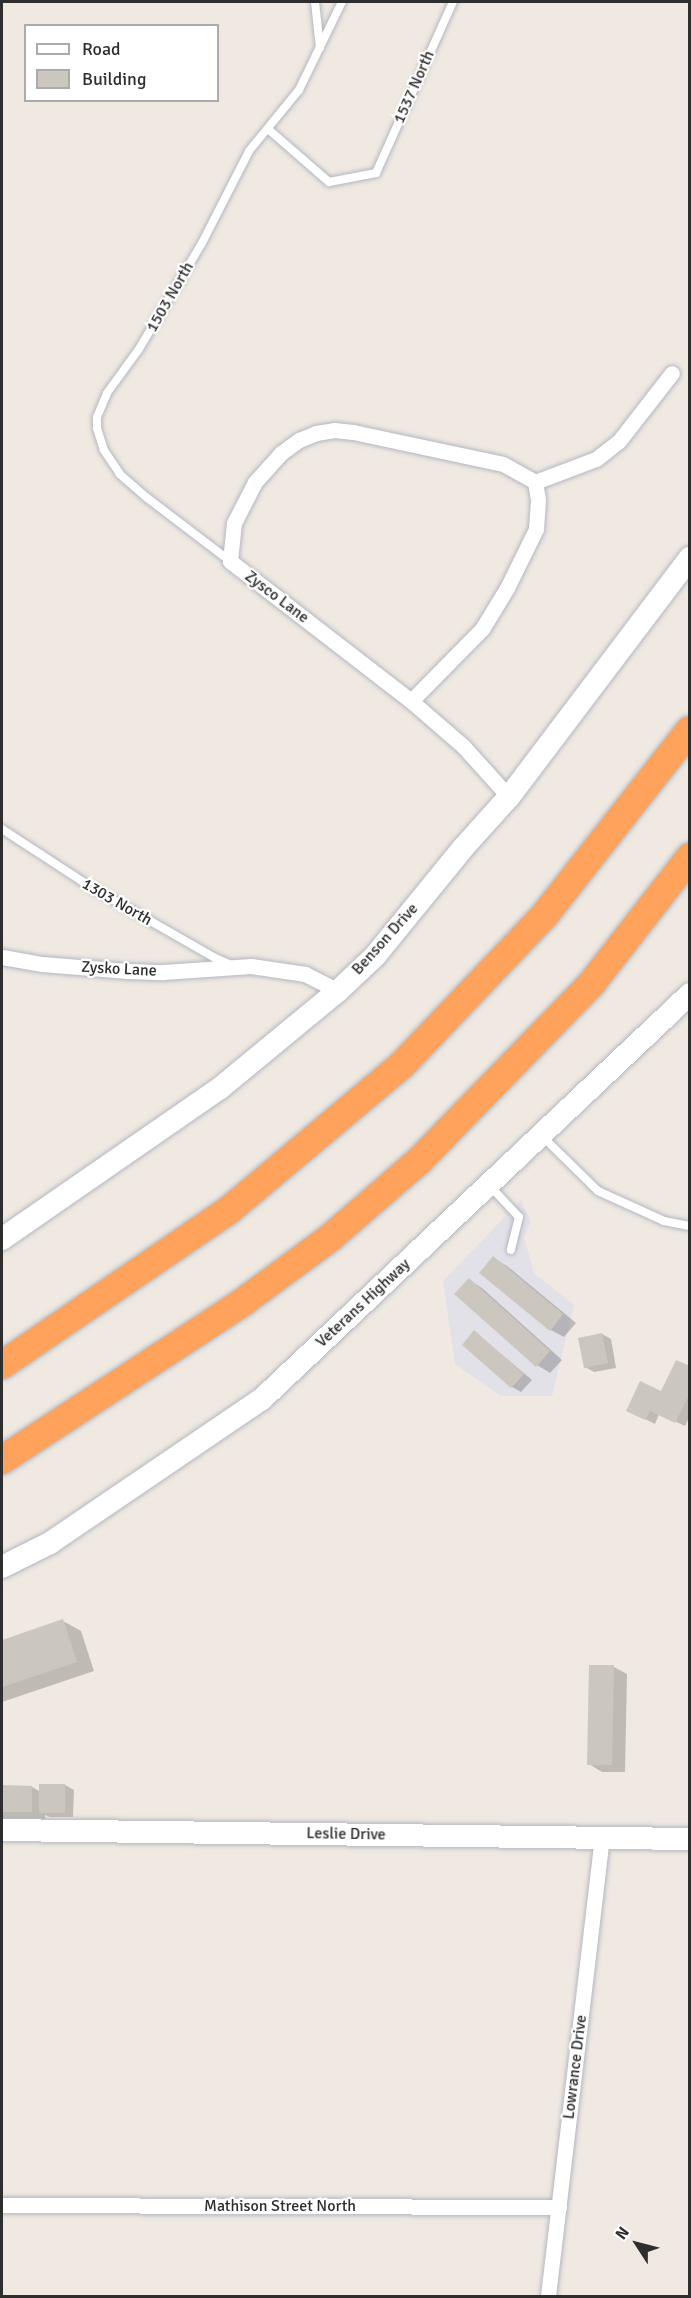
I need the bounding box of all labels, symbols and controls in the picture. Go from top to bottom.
legend [24,24,219,102]
text: Road [82,38,121,60]
street label: 1537 North [389,48,439,126]
text: Building [82,68,146,90]
street label: 1503 North [142,259,198,335]
street label: Zysco Lane [241,567,313,627]
street label: 1303 North [79,874,155,930]
street label: Benson Drive [348,899,422,979]
street label: Zysko Lane [81,957,157,981]
street label: Veterans Highway [312,1254,414,1352]
street label: Leslie Drive [306,1824,386,1844]
street label: Lowrance Drive [559,2014,591,2120]
street label: Mathison Street North [204,2196,356,2216]
north arrow [607,2214,667,2274]
text: N [611,2223,634,2244]

